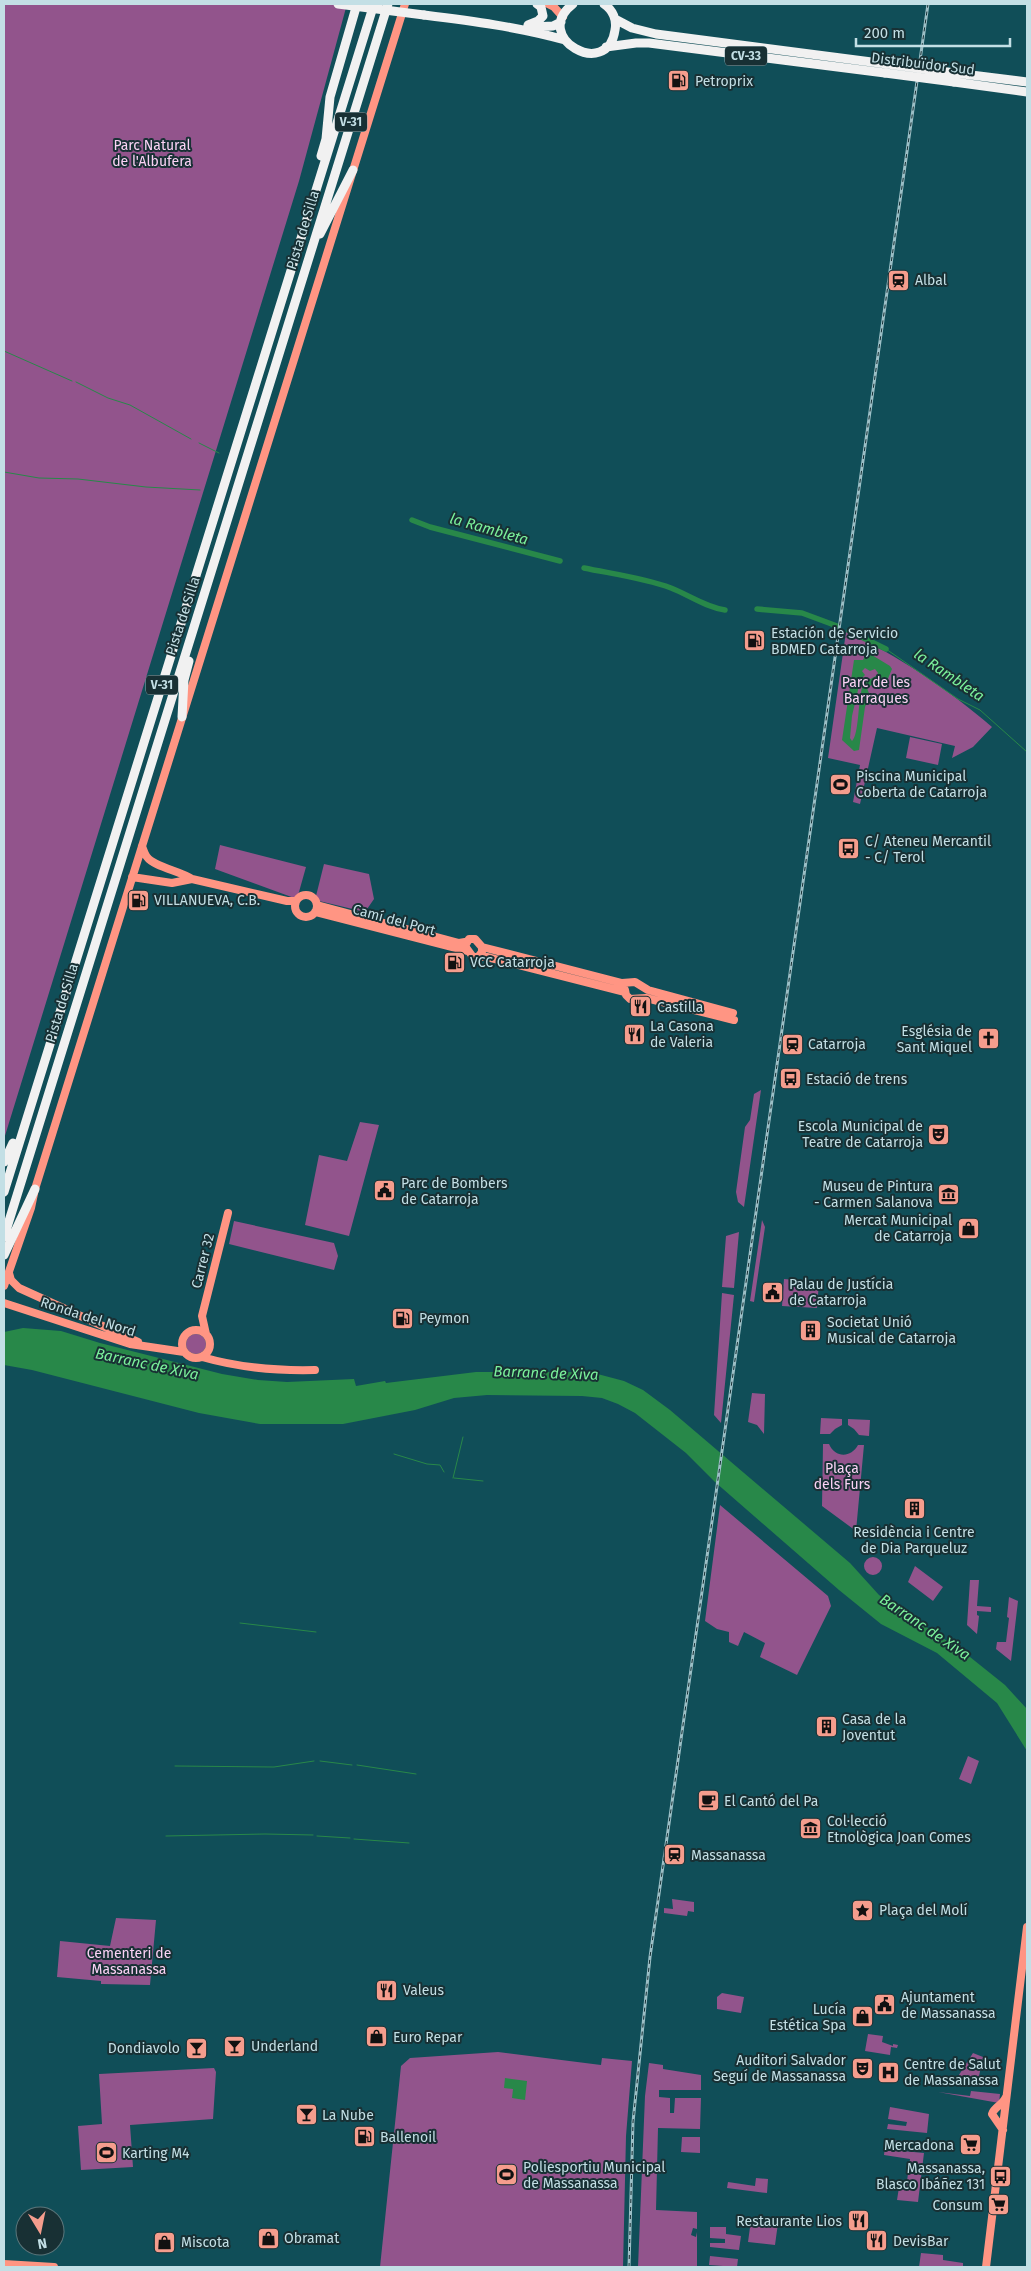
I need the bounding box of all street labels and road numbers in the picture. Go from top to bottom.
road number: CV-33 [725,46,767,66]
street label: Distribuïdor Sud [870,49,976,79]
road number: V-31 [335,112,367,132]
street label: Pista de Silla [283,188,323,272]
street label: Pista de Silla [162,574,204,658]
road number: V-31 [146,676,178,694]
street label: Camí del Port [351,901,438,939]
street label: Pista de Silla [42,961,82,1045]
street label: Carrer 32 [188,1232,218,1290]
street label: Ronda del Nord [38,1294,138,1340]

